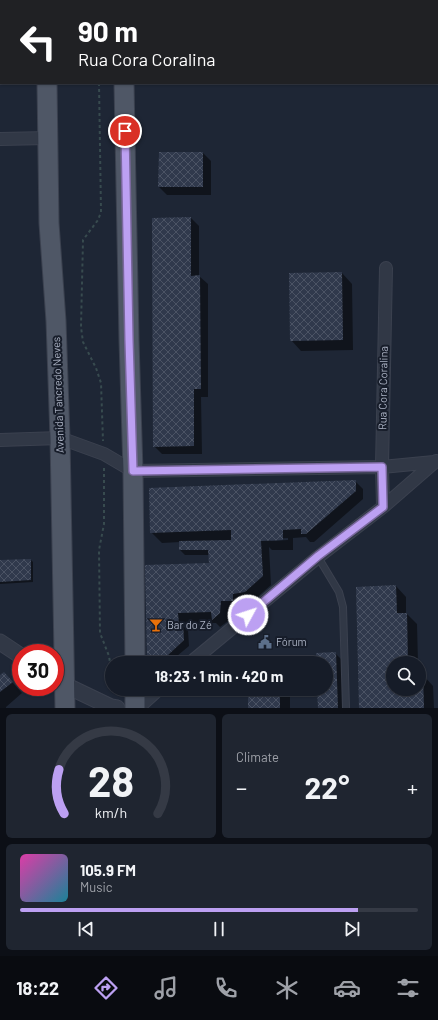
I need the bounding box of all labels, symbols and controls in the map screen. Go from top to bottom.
text: 90 m [78,14,138,48]
icon: left [12,16,64,68]
text: Rua Cora Coralina [78,48,216,70]
pin [108,114,142,148]
icon: arrive [114,120,136,142]
street label: Avenida Tancredo Neves [49,337,66,453]
street label: Rua Cora Coralina [375,346,390,430]
position arrow [227,594,269,636]
bar icon: Bar do Zé [148,617,164,633]
place label: Bar do Zé [167,618,212,631]
public building icon: Fórum [257,634,273,650]
place label: Fórum [276,635,307,648]
speed limit sign: 30 [12,644,64,696]
map controls [386,656,426,696]
button: search [386,656,426,696]
text: 18:23 · 1 min · 420 m [155,667,283,685]
text: Climate [236,749,279,765]
text: 28 [88,755,134,805]
text: 22° [305,769,349,805]
text: − [236,774,247,800]
text: + [407,774,418,800]
text: km/h [95,804,127,821]
text: 105.9 FM [80,861,136,879]
text: Music [80,879,113,895]
icon: previous [75,918,97,940]
icon: pause [208,918,230,940]
icon: next [341,918,363,940]
icon: directions [92,974,120,1002]
icon: music [152,974,180,1002]
icon: phone [212,974,240,1002]
icon: climate [273,974,301,1002]
icon: car [333,974,361,1002]
icon: filters [394,974,422,1002]
text: 18:22 [16,977,59,999]

